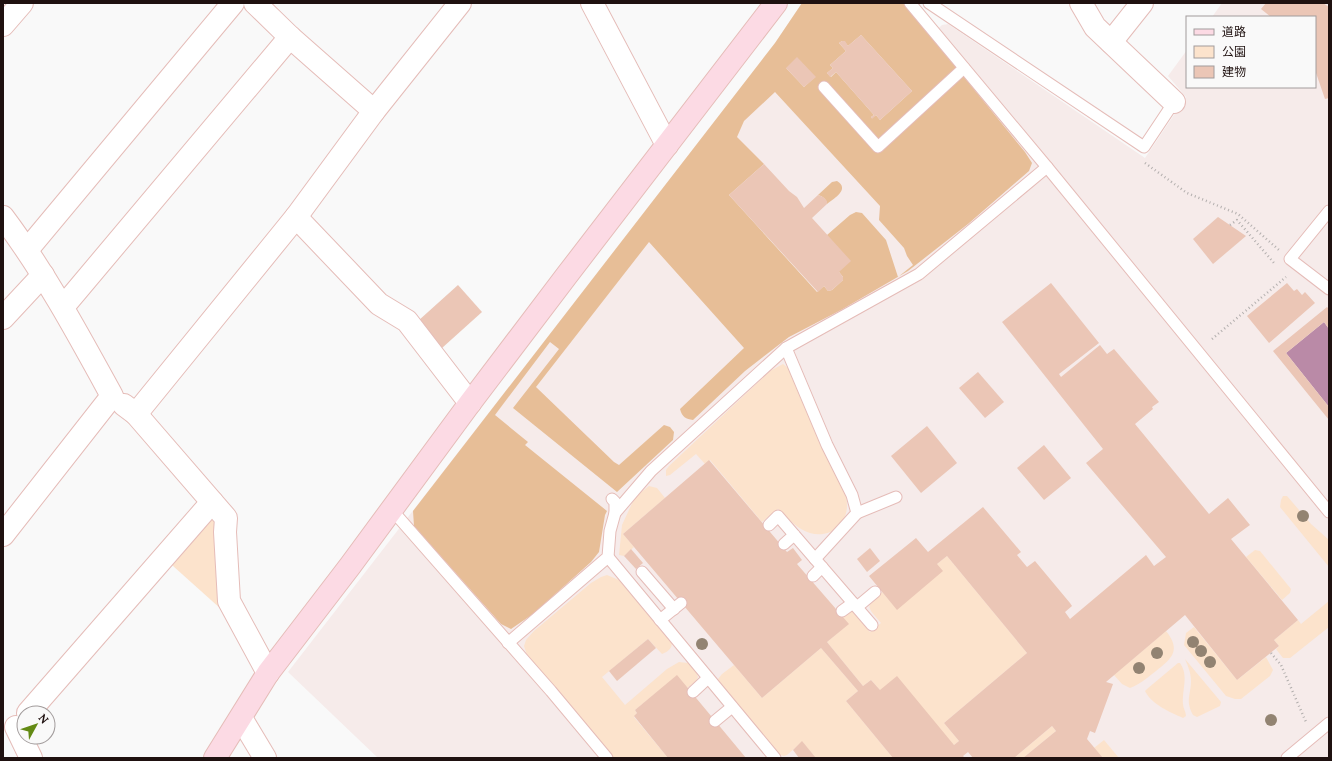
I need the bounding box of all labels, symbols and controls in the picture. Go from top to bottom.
legend [1186,16,1316,88]
text: 道路 [1222,24,1246,39]
text: 公園 [1222,44,1246,59]
text: 建物 [1222,64,1246,79]
north arrow [16,705,56,745]
text: N [36,711,52,727]

